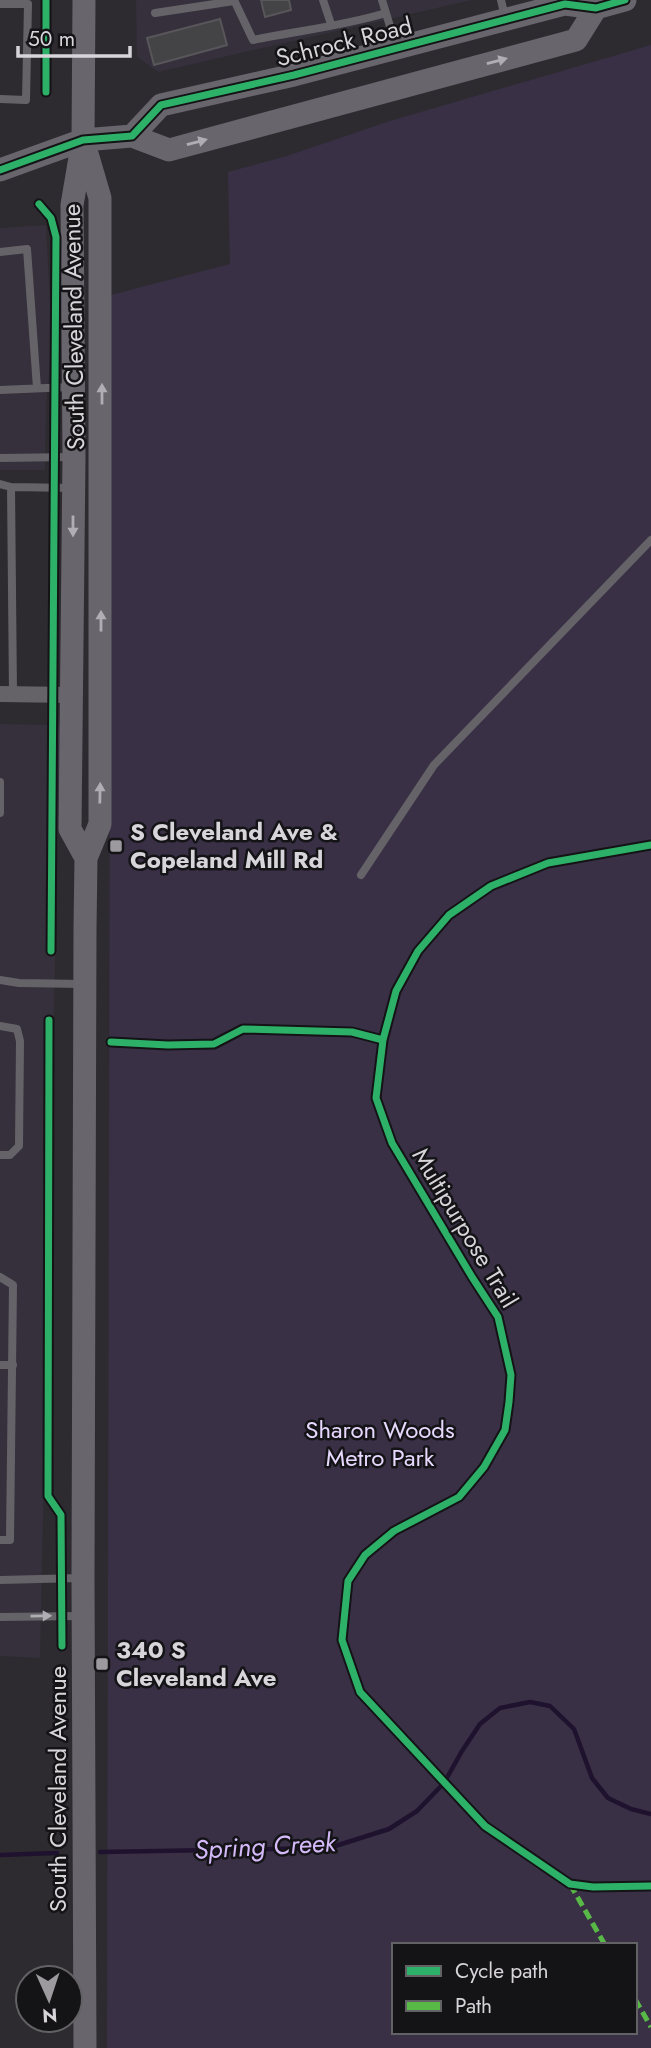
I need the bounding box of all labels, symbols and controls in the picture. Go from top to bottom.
street label: Schrock Road [272,8,416,75]
scale bar [18,14,130,58]
text: 50 m [28,24,75,54]
one-way arrow [486,55,508,66]
one-way arrow [186,136,208,147]
street label: South Cleveland Avenue [54,204,93,450]
one-way arrow [96,383,107,405]
one-way arrow [67,515,79,537]
one-way arrow [95,610,107,632]
one-way arrow [95,781,106,803]
place label: S Cleveland Ave & Copeland Mill Rd [130,814,338,877]
marker: S Cleveland Ave & Copeland Mill Rd [108,838,124,854]
street label: Multipurpose Trail [404,1141,527,1314]
park label: Sharon Woods Metro Park [305,1412,455,1475]
one-way arrow [31,1611,53,1622]
place label: 340 S Cleveland Ave [116,1632,276,1695]
marker: 340 S Cleveland Ave [94,1656,110,1672]
street label: South Cleveland Avenue [40,1666,75,1912]
water label: Spring Creek [193,1823,339,1869]
legend [392,1943,637,2034]
text: Cycle path [455,1956,548,1986]
north arrow [14,1964,84,2034]
text: Path [455,1991,492,2021]
text: N [42,2002,58,2029]

